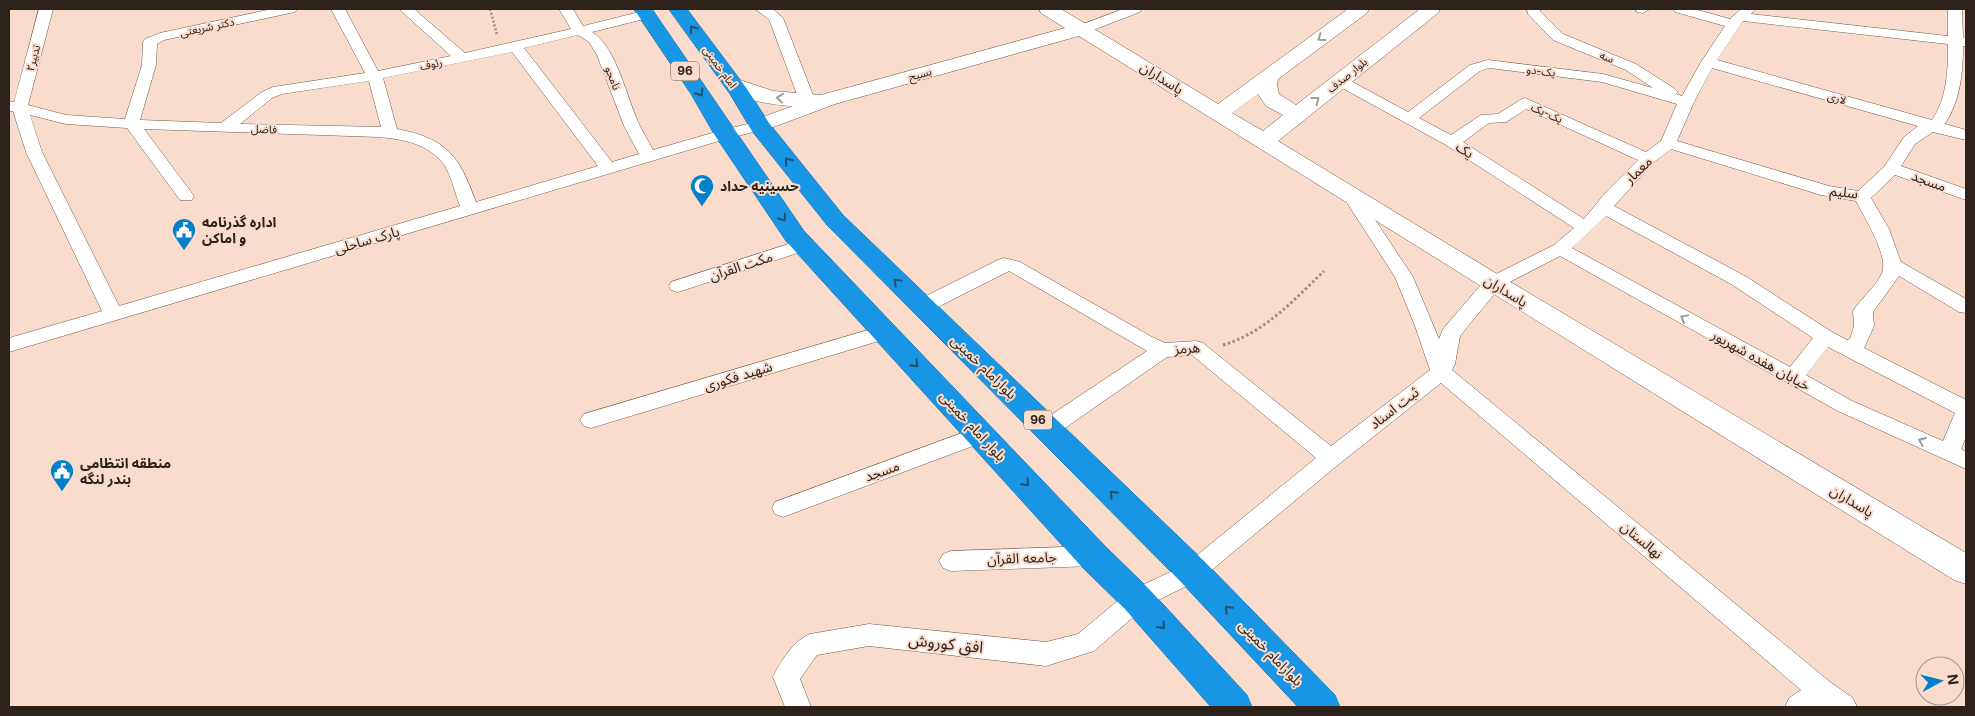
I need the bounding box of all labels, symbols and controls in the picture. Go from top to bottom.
street label: دکتر شریعتی [179,14,235,40]
one-way arrow [690,26,698,35]
one-way arrow [1317,32,1327,41]
street label: تدبیر۲ [23,43,43,73]
street label: امام خمینی [699,43,740,91]
street label: سه [1598,48,1616,66]
street label: بلوار صدف [1324,54,1370,96]
street label: رئوف [418,55,444,73]
street label: پاسداران [1136,58,1187,99]
road number: 96 [671,61,699,80]
street label: یک-دو [1526,62,1556,80]
street label: نامجو [602,64,624,92]
street label: بسیح [907,64,934,85]
one-way arrow [694,87,703,96]
street label: لاری [1826,89,1848,107]
one-way arrow [775,93,783,104]
one-way arrow [1310,98,1319,106]
street label: یک-یک [1529,100,1565,126]
street label: فاضل [251,122,277,136]
street label: یک [1453,138,1477,162]
street label: معمار [1620,152,1656,188]
one-way arrow [785,158,794,167]
street label: مسجد [1910,166,1949,195]
mosque icon: حسینیه حداد [689,173,715,207]
place label: حسینیه حداد [720,177,799,194]
street label: سلیم [1829,181,1859,205]
one-way arrow [777,212,786,222]
place label: اداره گذرنامه و اماکن [202,213,277,246]
public building icon: اداره گذرنامه و اماکن [171,217,197,251]
street label: پارک ساحلی [332,222,402,259]
street label: مکت القرآن [707,247,775,285]
street label: پاسداران [1480,271,1531,312]
one-way arrow [894,279,903,288]
one-way arrow [1681,314,1690,324]
street label: خیابان هفده شهریور [1708,325,1813,395]
street label: بلوارامام خمینی [946,331,1021,405]
street label: هرمز [1172,338,1201,358]
street label: شهید فکوری [702,357,774,395]
one-way arrow [909,358,918,367]
street label: ثبت اسناد [1366,383,1422,432]
street label: بلوار امام خمینی [935,387,1010,466]
road number: 96 [1024,410,1052,430]
one-way arrow [1918,436,1927,447]
place label: منطقه انتظامی بندر لنگه [80,454,171,488]
street label: مسجد [862,456,901,485]
public building icon: منطقه انتظامی بندر لنگه [49,458,75,492]
one-way arrow [1020,477,1029,486]
street label: پاسداران [1826,481,1877,522]
one-way arrow [1110,490,1119,499]
street label: نهالستان [1617,517,1667,563]
street label: جامعه القرآن [987,548,1057,568]
one-way arrow [1225,605,1234,614]
street label: بلوارامام خمینی [1234,616,1307,691]
one-way arrow [1156,621,1165,630]
street label: افق کوروش [908,629,984,658]
north arrow [1915,656,1965,706]
text: N [1944,673,1962,686]

